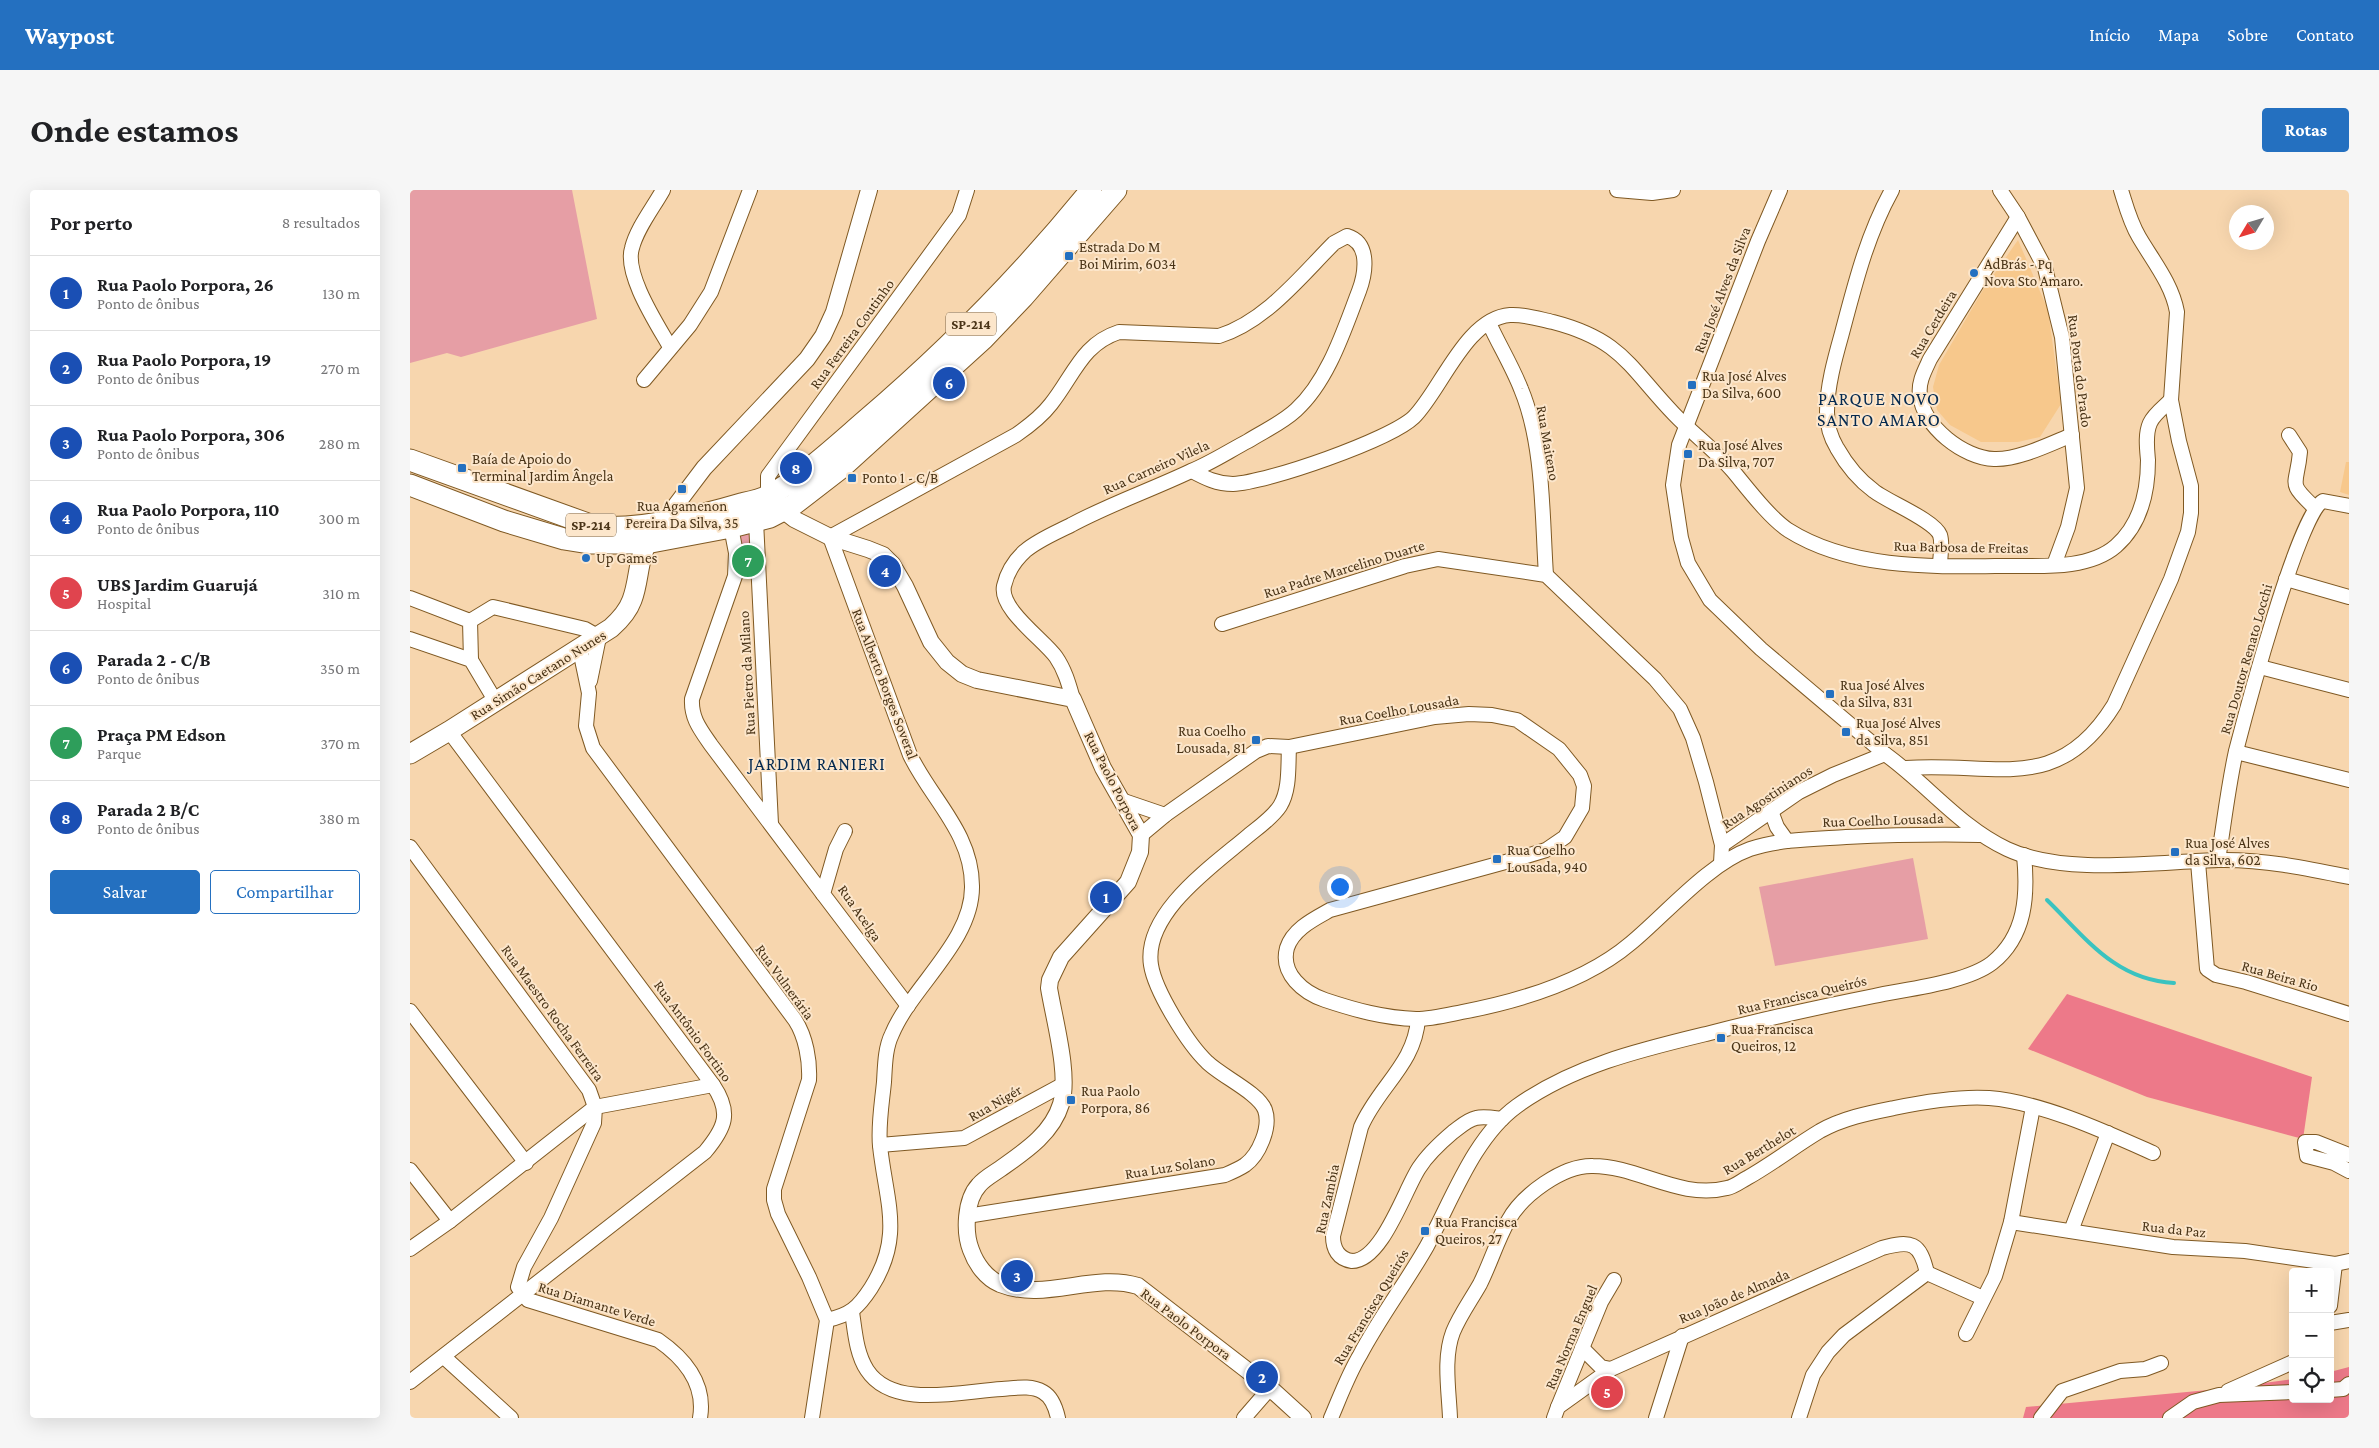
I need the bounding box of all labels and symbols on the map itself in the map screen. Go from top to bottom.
north arrow [2229,205,2274,250]
street label: Rua José Alves da Silva [1691,225,1754,356]
place label: Estrada Do M Boi Mirim, 6034 [1079,239,1176,272]
marker: Estrada Do M Boi Mirim, 6034 [1063,250,1075,262]
place label: AdBrás - Pq Nova Sto Amaro. [1984,256,2083,289]
marker: AdBrás - Pq Nova Sto Amaro. [1968,267,1980,279]
street label: Rua Ferreira Coutinho [807,276,897,392]
street label: Rua Cerdeira [1906,287,1960,361]
road number: SP-214 [946,312,996,336]
street label: Rua Porta do Prado [2065,314,2095,428]
pin: 6 [933,364,965,402]
place label: Rua José Alves Da Silva, 600 [1702,368,1787,401]
marker: Rua José Alves Da Silva, 600 [1686,379,1698,391]
district label: PARQUE NOVO SANTO AMARO [1817,389,1941,430]
street label: Rua Maiteno [1534,404,1562,482]
street label: Rua Carneiro Vilela [1100,436,1212,498]
place label: Rua José Alves Da Silva, 707 [1698,437,1783,470]
marker: Rua José Alves Da Silva, 707 [1682,448,1694,460]
pin: 8 [780,449,812,487]
place label: Baía de Apoio do Terminal Jardim Ângela [472,451,614,485]
marker: Baía de Apoio do Terminal Jardim Ângela [456,462,468,474]
place label: Ponto 1 - C/B [862,470,938,486]
marker: Ponto 1 - C/B [846,472,858,484]
marker: Rua Agamenon Pereira Da Silva, 35 [676,483,688,495]
place label: Rua Agamenon Pereira Da Silva, 35 [626,498,738,531]
road number: SP-214 [566,514,616,536]
street label: Rua Padre Marcelino Duarte [1262,537,1427,601]
street label: Rua Barbosa de Freitas [1893,538,2029,556]
pin: 7 [732,542,764,580]
place label: Up Games [596,550,657,567]
marker: Up Games [580,552,592,564]
pin: 4 [869,552,901,590]
street label: Rua Doutor Renato Locchi [2217,582,2275,736]
street label: Rua Alberto Borges Soveral [848,606,921,762]
street label: Rua Pietro da Milano [736,610,758,736]
street label: Rua Simão Caetano Nunes [467,627,609,723]
place label: Rua José Alves da Silva, 831 [1840,677,1925,710]
marker: Rua José Alves da Silva, 831 [1824,688,1836,700]
street label: Rua Coelho Lousada [1338,692,1460,728]
place label: Rua José Alves da Silva, 851 [1856,715,1941,748]
place label: Rua Coelho Lousada, 81 [1176,723,1246,756]
marker: Rua José Alves da Silva, 851 [1840,726,1852,738]
street label: Rua Paolo Porpora [1080,729,1145,834]
marker: Rua Coelho Lousada, 81 [1250,734,1262,746]
district label: JARDIM RANIERI [746,754,886,774]
street label: Rua Agostinianos [1719,762,1816,833]
street label: Rua Coelho Lousada [1822,810,1944,830]
place label: Rua José Alves da Silva, 602 [2185,835,2270,868]
place label: Rua Coelho Lousada, 940 [1507,842,1587,875]
marker: Rua José Alves da Silva, 602 [2169,846,2181,858]
marker: Rua Coelho Lousada, 940 [1491,853,1503,865]
your location [1327,874,1353,900]
pin: 1 [1090,878,1122,916]
street label: Rua Acelga [834,882,885,945]
street label: Rua Vulnerária [752,941,818,1023]
street label: Rua Maestro Rocha Ferreira [498,942,608,1084]
street label: Rua Beira Rio [2240,957,2320,995]
street label: Rua Francisca Queirós [1736,972,1868,1018]
street label: Rua Antônio Fortino [651,977,735,1085]
place label: Rua Francisca Queiros, 12 [1731,1021,1813,1054]
marker: Rua Francisca Queiros, 12 [1715,1032,1727,1044]
street label: Rua Nigér [966,1081,1026,1125]
place label: Rua Paolo Porpora, 86 [1081,1083,1150,1117]
marker: Rua Paolo Porpora, 86 [1065,1094,1077,1106]
street label: Rua Berthelot [1720,1122,1799,1178]
street label: Rua Luz Solano [1124,1152,1216,1182]
street label: Rua Zambia [1312,1162,1342,1236]
place label: Rua Francisca Queiros, 27 [1435,1214,1517,1247]
street label: Rua da Paz [2141,1218,2207,1240]
marker: Rua Francisca Queiros, 27 [1419,1225,1431,1237]
street label: Rua Francisca Queirós [1330,1246,1412,1368]
pin: 3 [1001,1257,1033,1295]
street label: Rua João de Almada [1676,1265,1792,1327]
street label: Rua Diamante Verde [536,1279,658,1330]
street label: Rua Norma Enguel [1542,1282,1601,1392]
street label: Rua Paolo Porpora [1137,1285,1234,1364]
pin: 2 [1246,1358,1278,1396]
pin: 5 [1591,1373,1623,1411]

